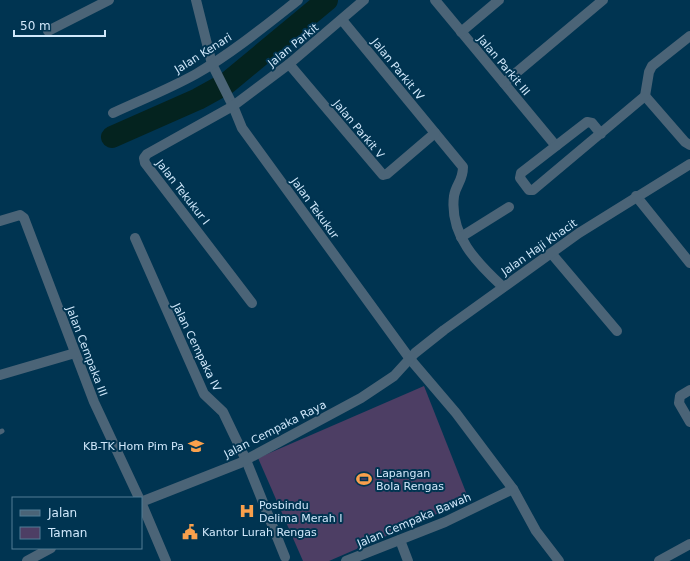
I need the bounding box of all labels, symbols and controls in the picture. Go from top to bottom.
scale bar [14,12,105,38]
text: 50 m [20,19,51,33]
street label: Jalan Parkit [265,21,322,70]
street label: Jalan Kenari [171,31,234,77]
street label: Jalan Parkit III [474,32,533,98]
street label: Jalan Parkit IV [368,35,427,103]
street label: Jalan Parkit V [330,97,387,162]
street label: Jalan Tekukur I [153,156,212,227]
street label: Jalan Tekukur [287,174,341,242]
street label: Jalan Haji Khacit [498,216,580,279]
street label: Jalan Cempaka IV [169,300,224,394]
street label: Jalan Cempaka III [63,303,110,398]
street label: Jalan Cempaka Raya [221,398,328,461]
school or university icon: KB-TK Hom Pim Pa [187,437,205,455]
place label: KB-TK Hom Pim Pa [83,440,184,453]
place label: Lapangan Bola Rengas [376,467,444,493]
sports icon: Lapangan Bola Rengas [355,470,373,488]
street label: Jalan Cempaka Bawah [354,491,473,551]
legend [12,497,142,549]
place label: Posbindu Delima Merah I [259,499,343,525]
hospital icon: Posbindu Delima Merah I [238,502,256,520]
text: Jalan [47,506,77,520]
public building icon: Kantor Lurah Rengas [181,523,199,541]
text: Taman [47,526,87,540]
place label: Kantor Lurah Rengas [202,526,317,539]

